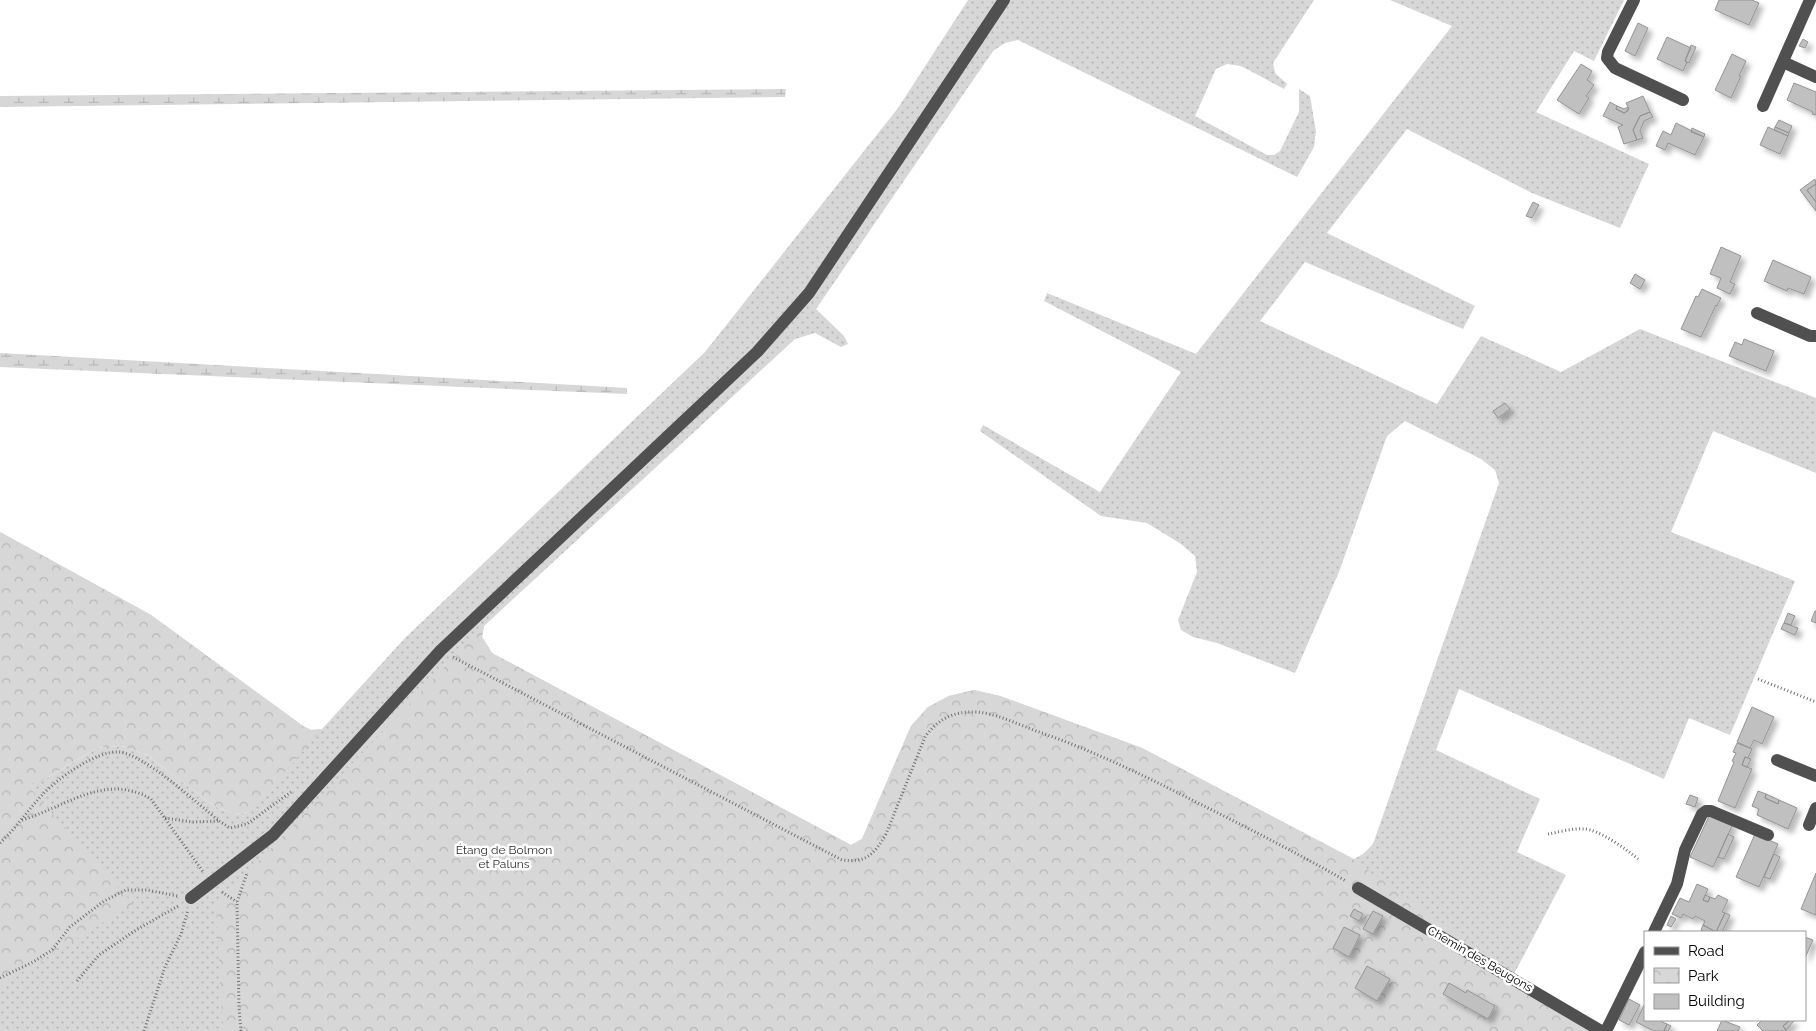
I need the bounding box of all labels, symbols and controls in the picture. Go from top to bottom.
park label: Étang de Bolmon et Paluns [456,843,552,871]
street label: Chemin des Beugons [1425,923,1535,995]
legend [1644,931,1806,1021]
text: Road [1688,942,1724,960]
text: Park [1688,967,1719,985]
text: Building [1688,992,1745,1010]

